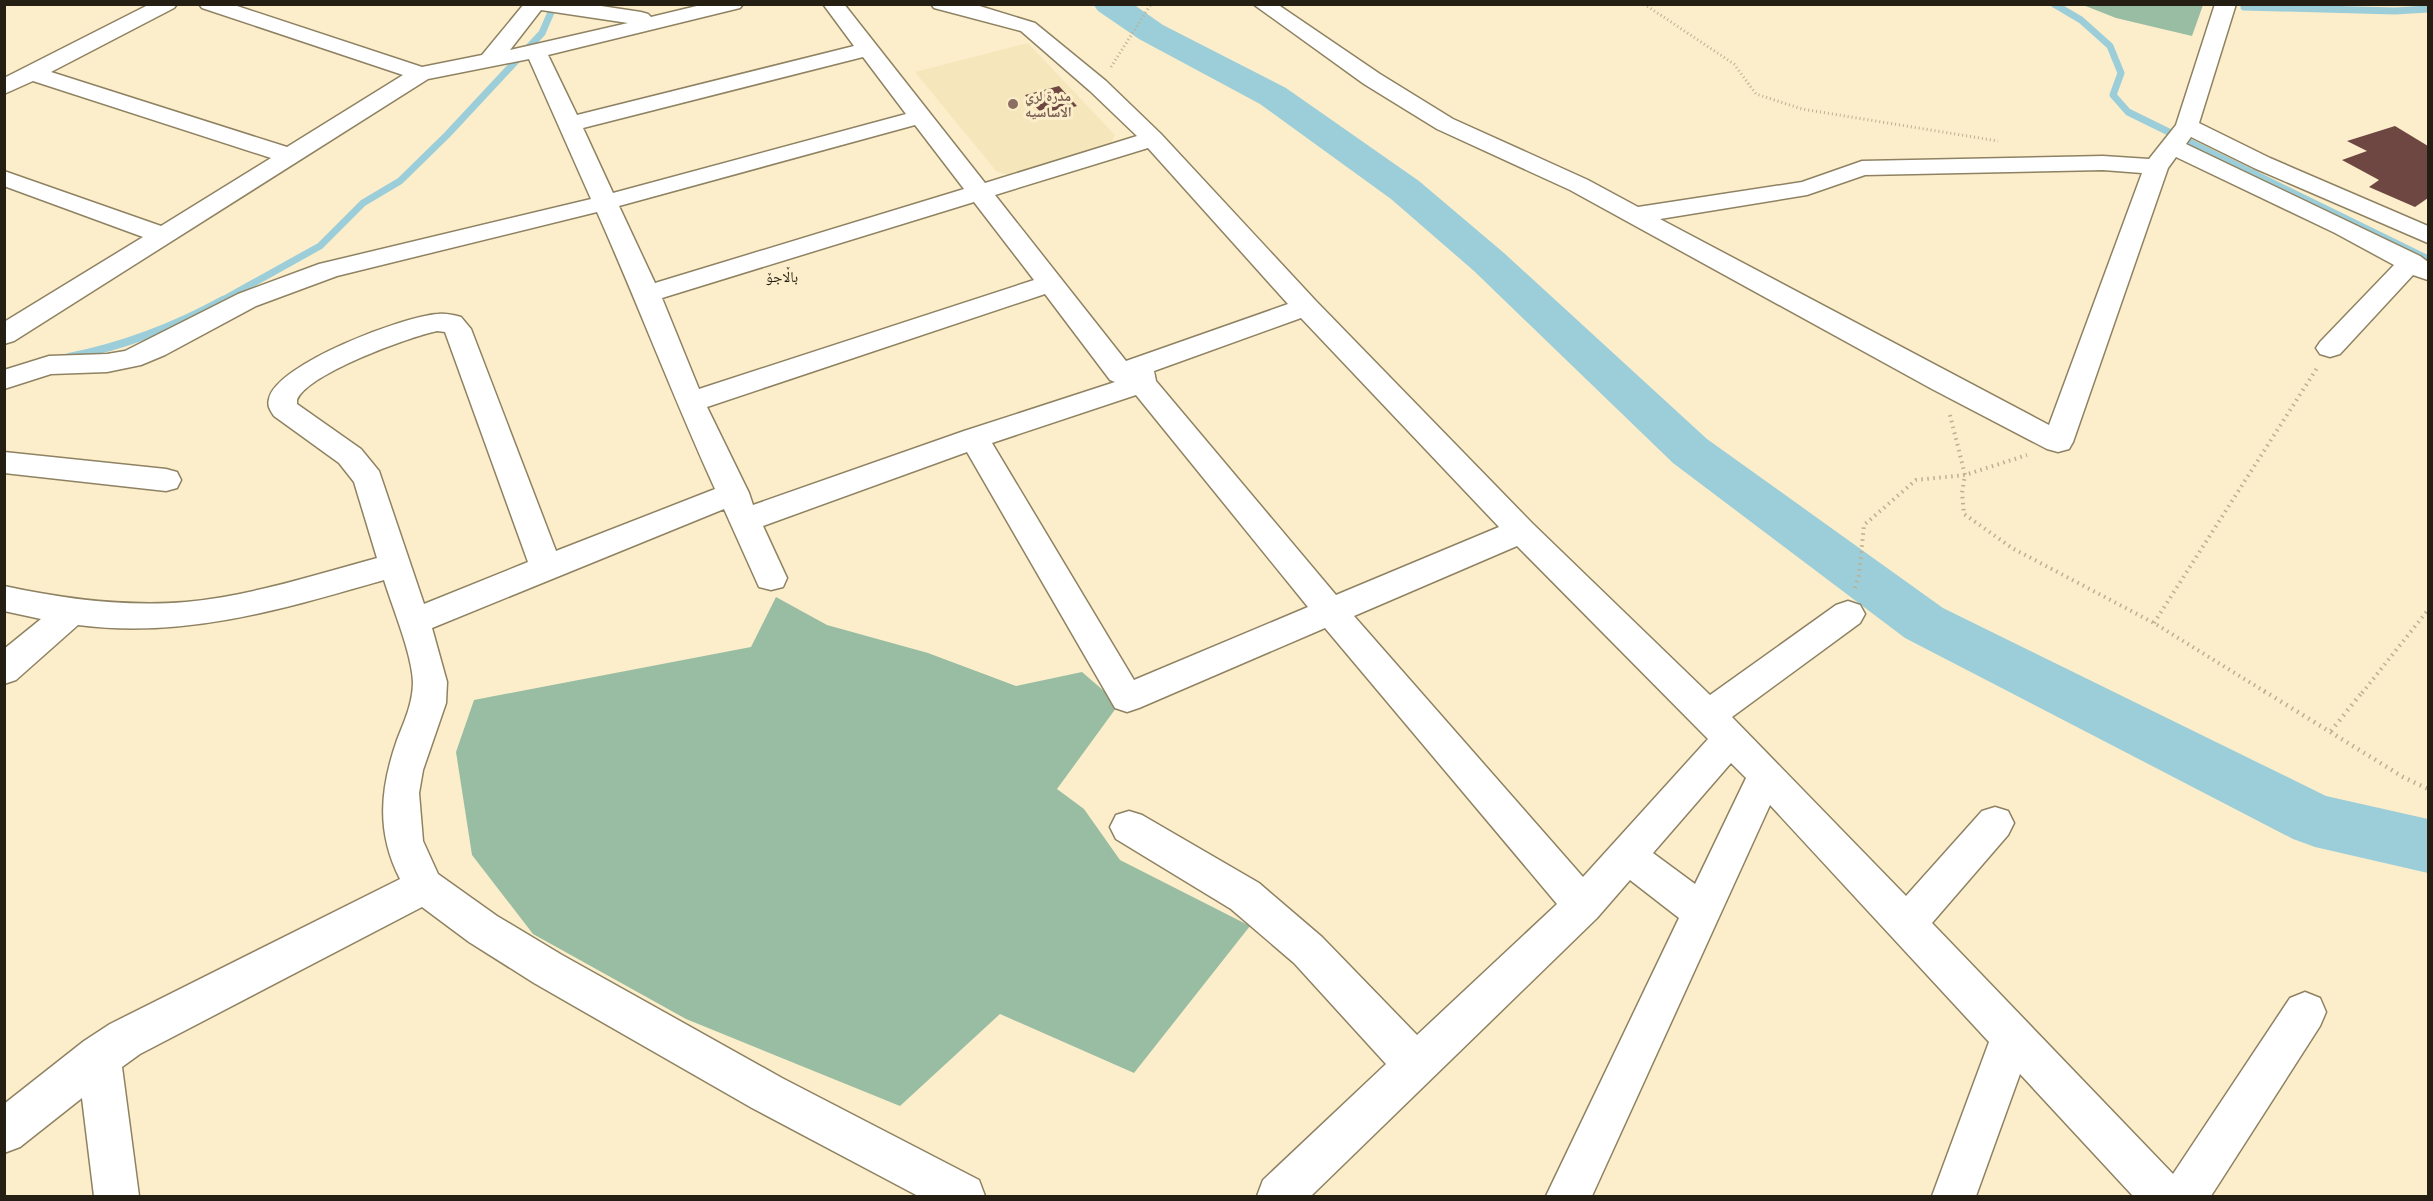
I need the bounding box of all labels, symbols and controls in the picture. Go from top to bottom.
place label: مدرة لري الاساسیه [1025,88,1072,120]
marker: مدرة لري الاساسیه [1006,97,1020,111]
district label: باڵاجۆ [766,266,798,286]

